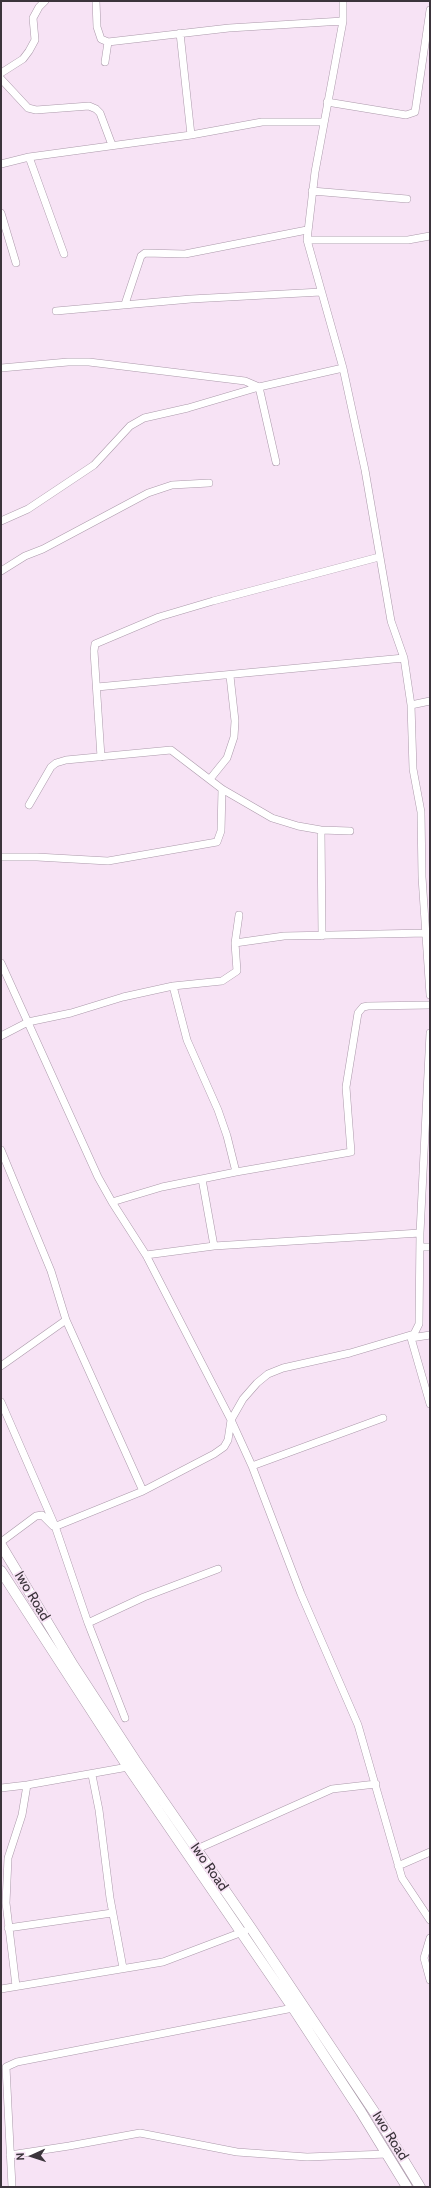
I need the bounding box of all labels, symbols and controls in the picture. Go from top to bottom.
street label: Iwo Road [11,1568,53,1624]
street label: Iwo Road [186,1840,232,1894]
street label: Iwo Road [368,2108,412,2164]
north arrow [12,2136,52,2176]
text: N [13,2152,27,2161]

